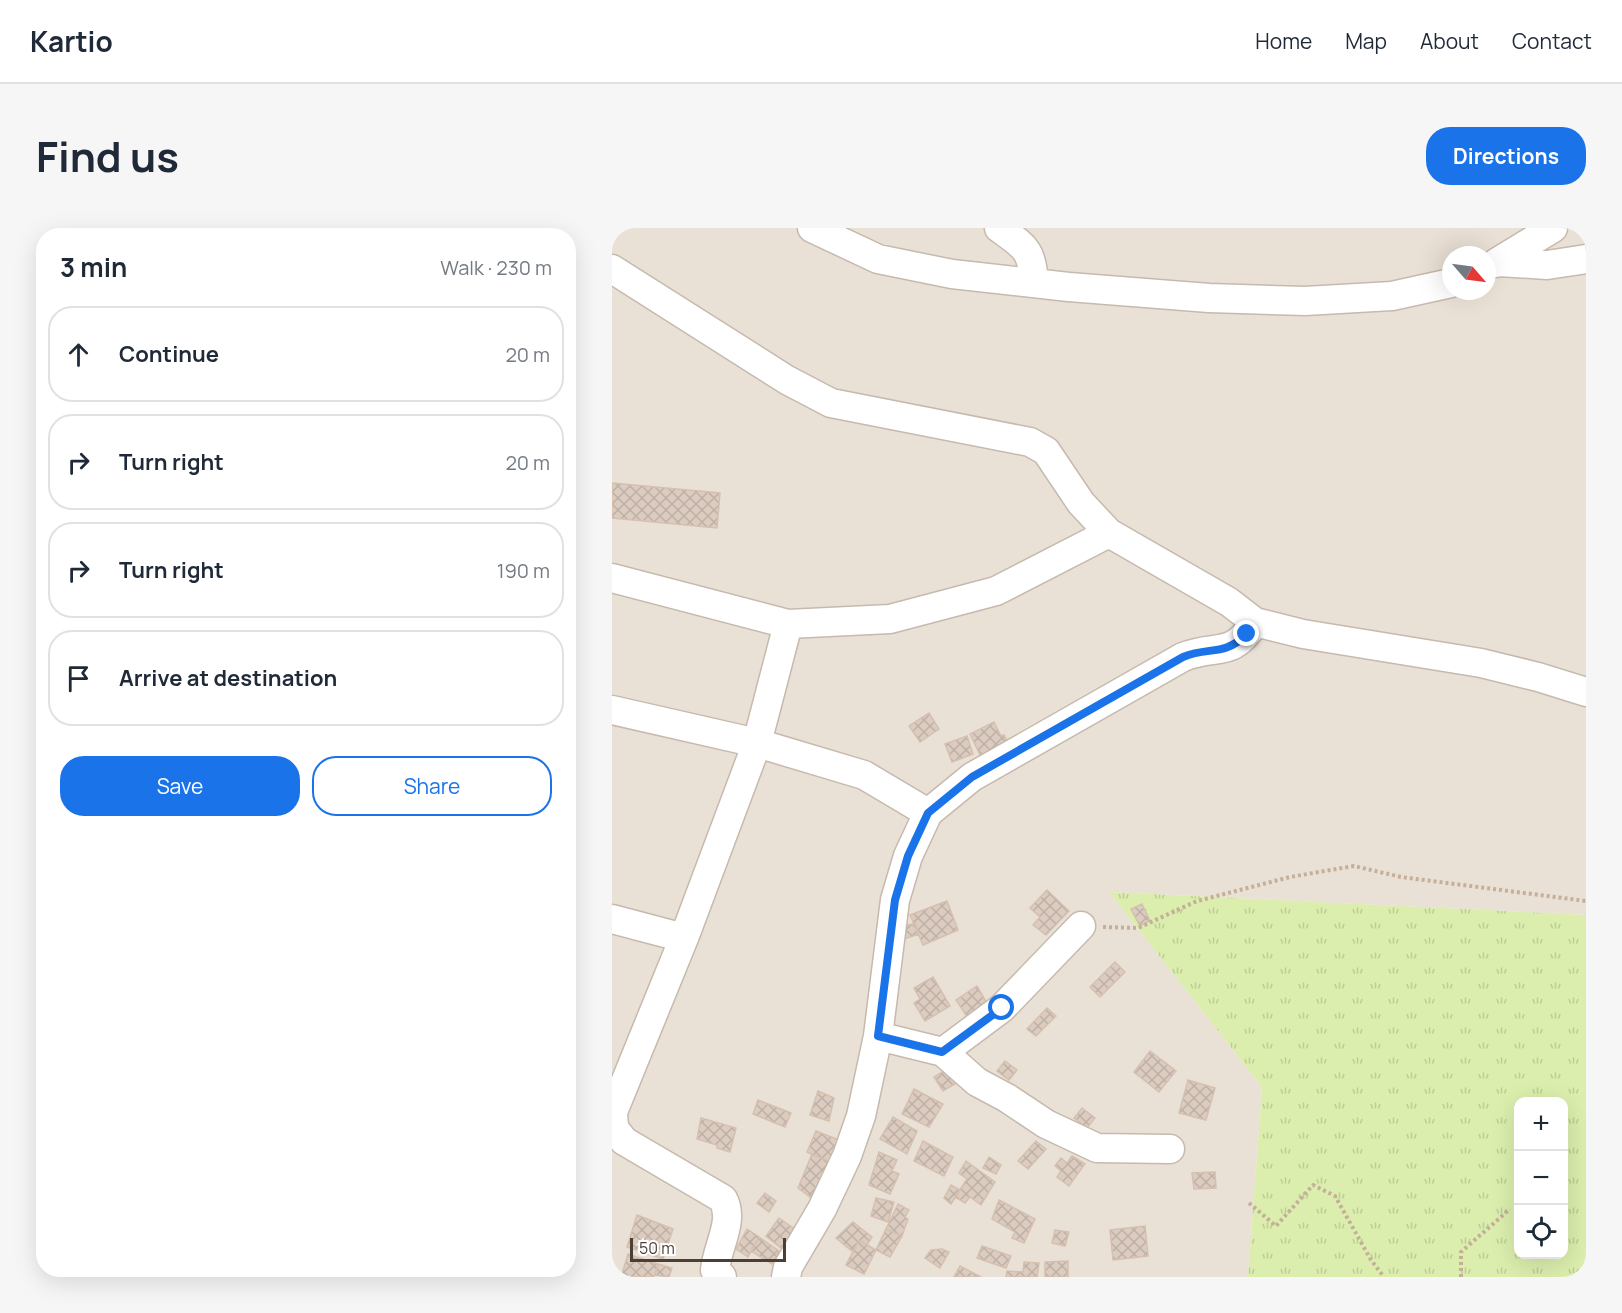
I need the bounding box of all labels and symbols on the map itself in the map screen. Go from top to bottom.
north arrow [1442,246,1496,300]
route end [1233,620,1259,646]
route start [988,994,1014,1020]
scale bar [630,1235,786,1262]

